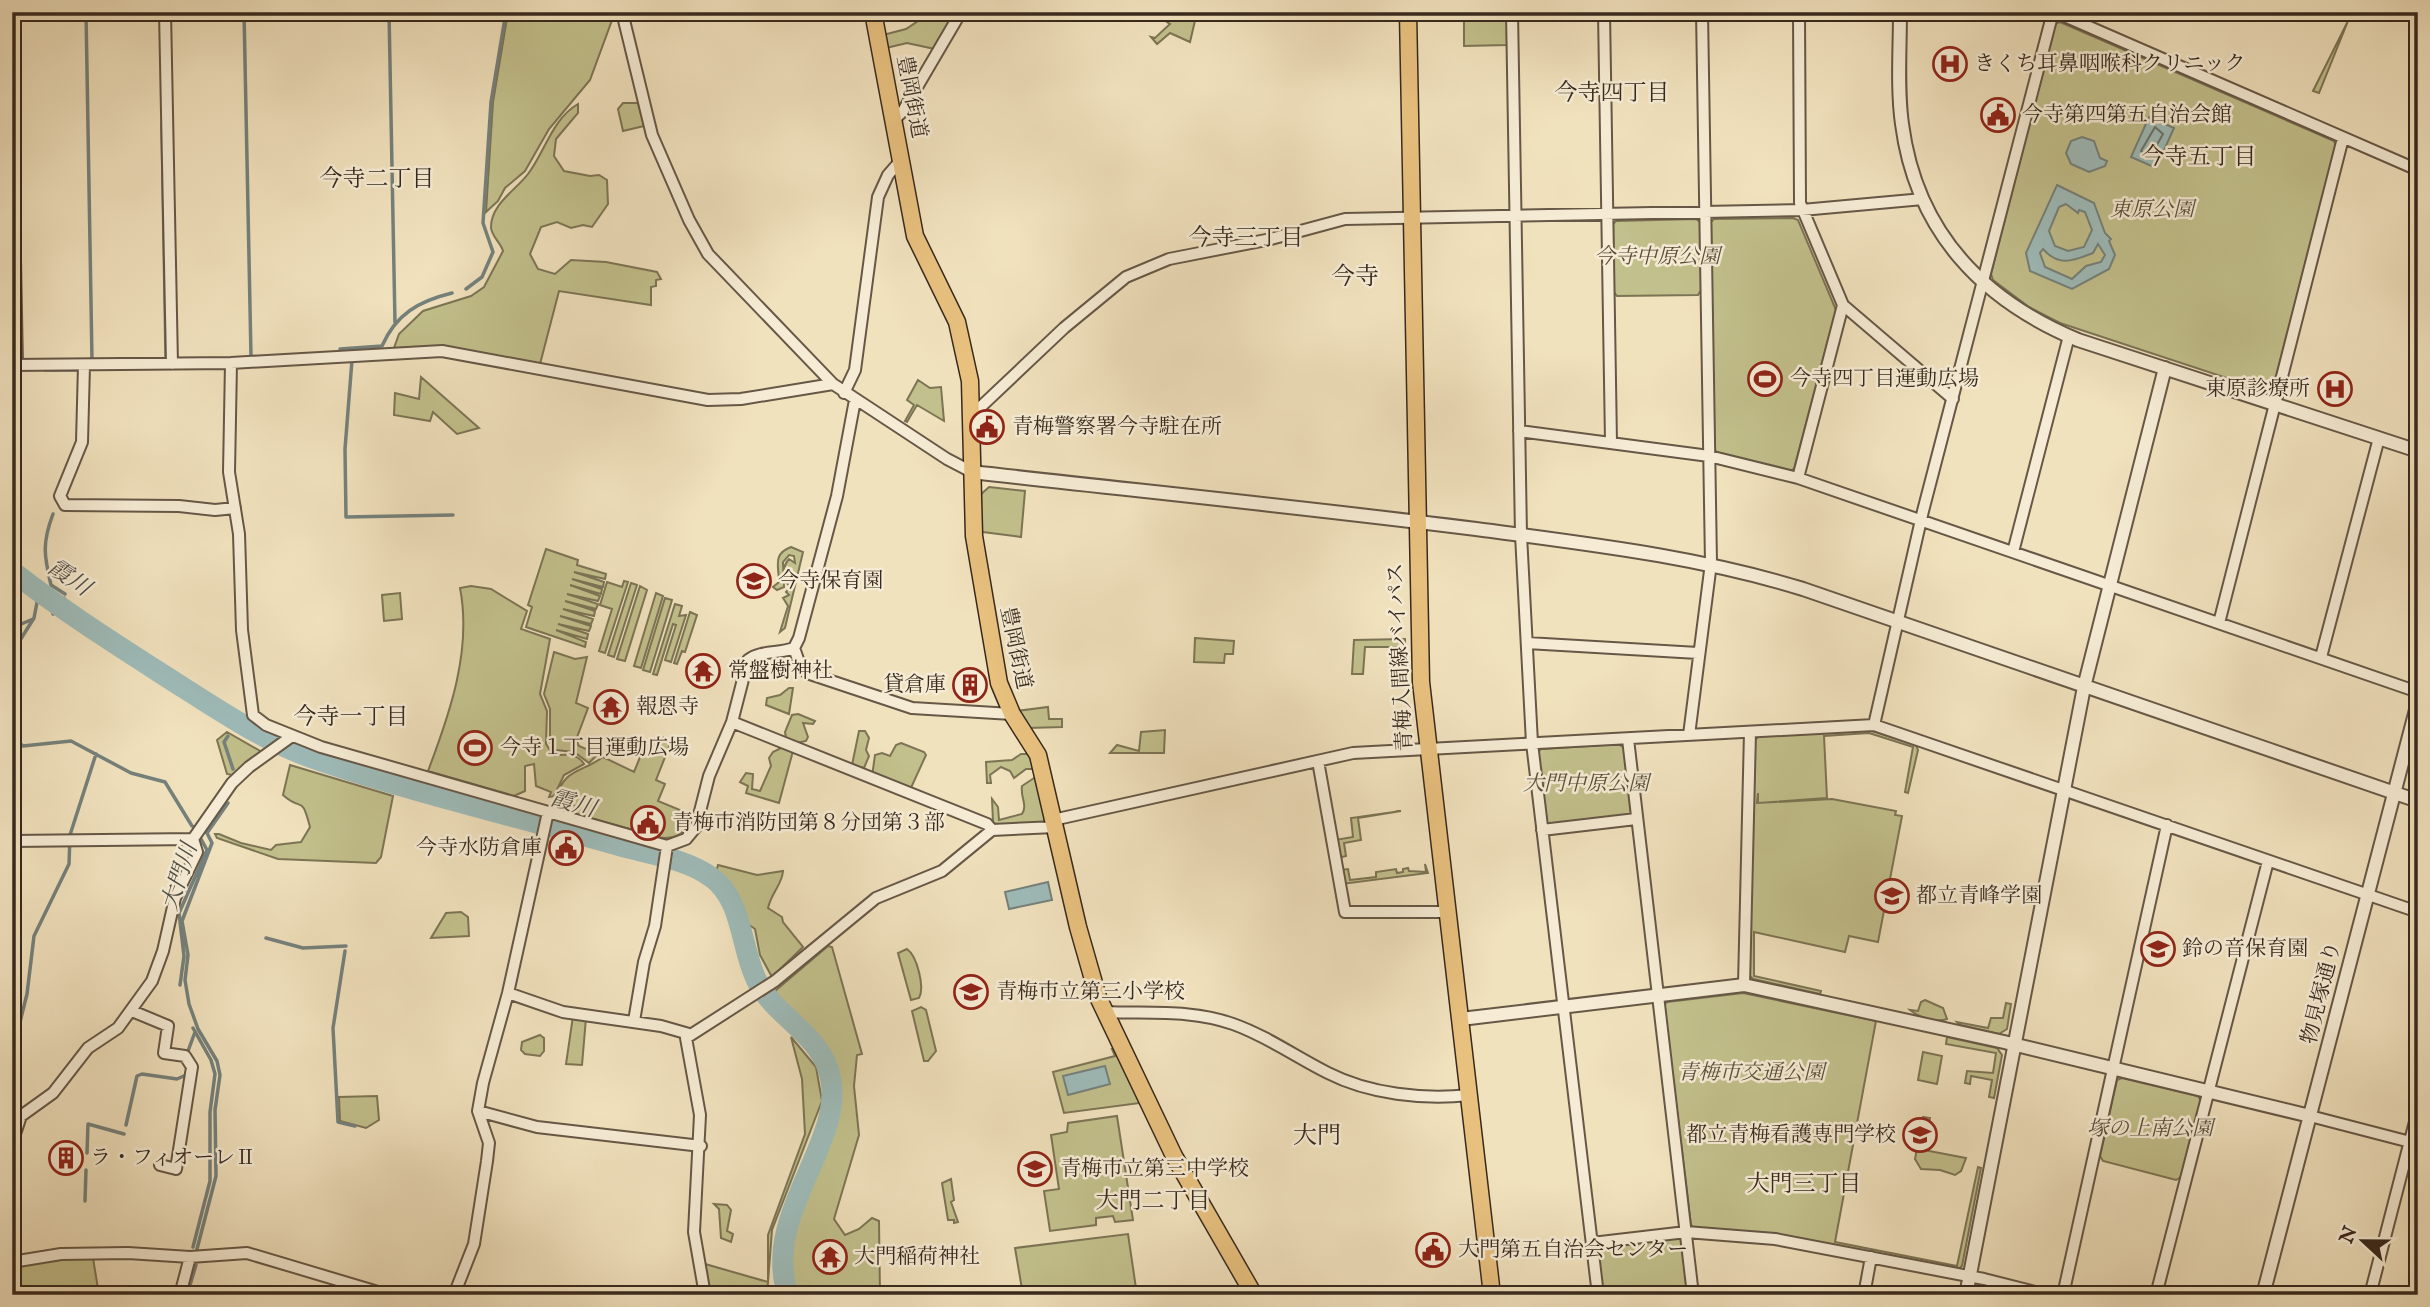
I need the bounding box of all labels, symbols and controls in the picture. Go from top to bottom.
hospital icon: きくち耳鼻咽喉科クリニック [1931,45,1969,83]
place label: きくち耳鼻咽喉科クリニック [1974,51,2246,78]
street label: 豊岡街道 [890,53,932,141]
district label: 今寺四丁目 [1555,79,1670,108]
public building icon: 今寺第四第五自治会館 [1979,96,2017,134]
place label: 今寺第四第五自治会館 [2022,102,2232,129]
district label: 今寺五丁目 [2142,143,2257,172]
district label: 今寺二丁目 [320,165,435,194]
park label: 東原公園 [2110,197,2197,224]
district label: 今寺三丁目 [1189,224,1304,253]
park label: 今寺中原公園 [1594,244,1723,271]
district label: 今寺 [1331,262,1379,293]
sports icon: 今寺四丁目運動広場 [1746,360,1784,398]
place label: 今寺四丁目運動広場 [1790,366,1979,393]
hospital icon: 東原診療所 [2316,370,2354,408]
place label: 東原診療所 [2205,376,2310,403]
public building icon: 青梅警察署今寺駐在所 [968,408,1006,446]
place label: 青梅警察署今寺駐在所 [1012,414,1222,441]
water label: 霞川 [42,553,99,605]
school or university icon: 今寺保育園 [735,562,773,600]
street label: 青梅入間線バイパス [1383,562,1419,752]
place label: 今寺保育園 [778,568,883,595]
street label: 豊岡街道 [993,604,1037,692]
temple icon: 常盤樹神社 [684,652,722,690]
place label: 常盤樹神社 [728,658,833,685]
building icon: 貸倉庫 [951,666,989,704]
place label: 貸倉庫 [883,672,946,699]
temple icon: 報恩寺 [592,688,630,726]
place label: 報恩寺 [636,694,699,721]
district label: 今寺一丁目 [294,703,409,732]
sports icon: 今寺１丁目運動広場 [456,729,494,767]
place label: 今寺１丁目運動広場 [500,735,689,762]
park label: 大門中原公園 [1523,771,1652,798]
water label: 霞川 [547,784,602,825]
public building icon: 青梅市消防団第８分団第３部 [629,804,667,842]
place label: 青梅市消防団第８分団第３部 [672,810,945,837]
public building icon: 今寺水防倉庫 [547,829,585,867]
place label: 今寺水防倉庫 [416,835,542,862]
water label: 大門川 [156,837,205,914]
school or university icon: 都立青峰学園 [1873,877,1911,915]
place label: 都立青峰学園 [1916,883,2042,910]
school or university icon: 鈴の音保育園 [2139,930,2177,968]
place label: 鈴の音保育園 [2182,936,2308,963]
street label: 物見塚通り [2296,939,2348,1047]
school or university icon: 青梅市立第三小学校 [952,973,990,1011]
place label: 青梅市立第三小学校 [996,979,1185,1006]
park label: 青梅市交通公園 [1678,1060,1827,1087]
school or university icon: 都立青梅看護専門学校 [1901,1116,1939,1154]
park label: 塚の上南公園 [2087,1116,2216,1143]
district label: 大門 [1293,1121,1341,1152]
place label: 都立青梅看護専門学校 [1686,1122,1896,1149]
building icon: ラ・フィオーレⅡ [47,1139,85,1177]
place label: ラ・フィオーレⅡ [90,1145,256,1172]
school or university icon: 青梅市立第三中学校 [1016,1150,1054,1188]
place label: 青梅市立第三中学校 [1060,1156,1249,1183]
district label: 大門三丁目 [1747,1170,1862,1199]
district label: 大門二丁目 [1096,1187,1211,1216]
north arrow [2328,1206,2398,1276]
text: N [2335,1223,2364,1248]
public building icon: 大門第五自治会センター [1414,1231,1452,1269]
place label: 大門第五自治会センター [1458,1237,1688,1264]
temple icon: 大門稲荷神社 [811,1238,849,1276]
place label: 大門稲荷神社 [854,1244,980,1271]

